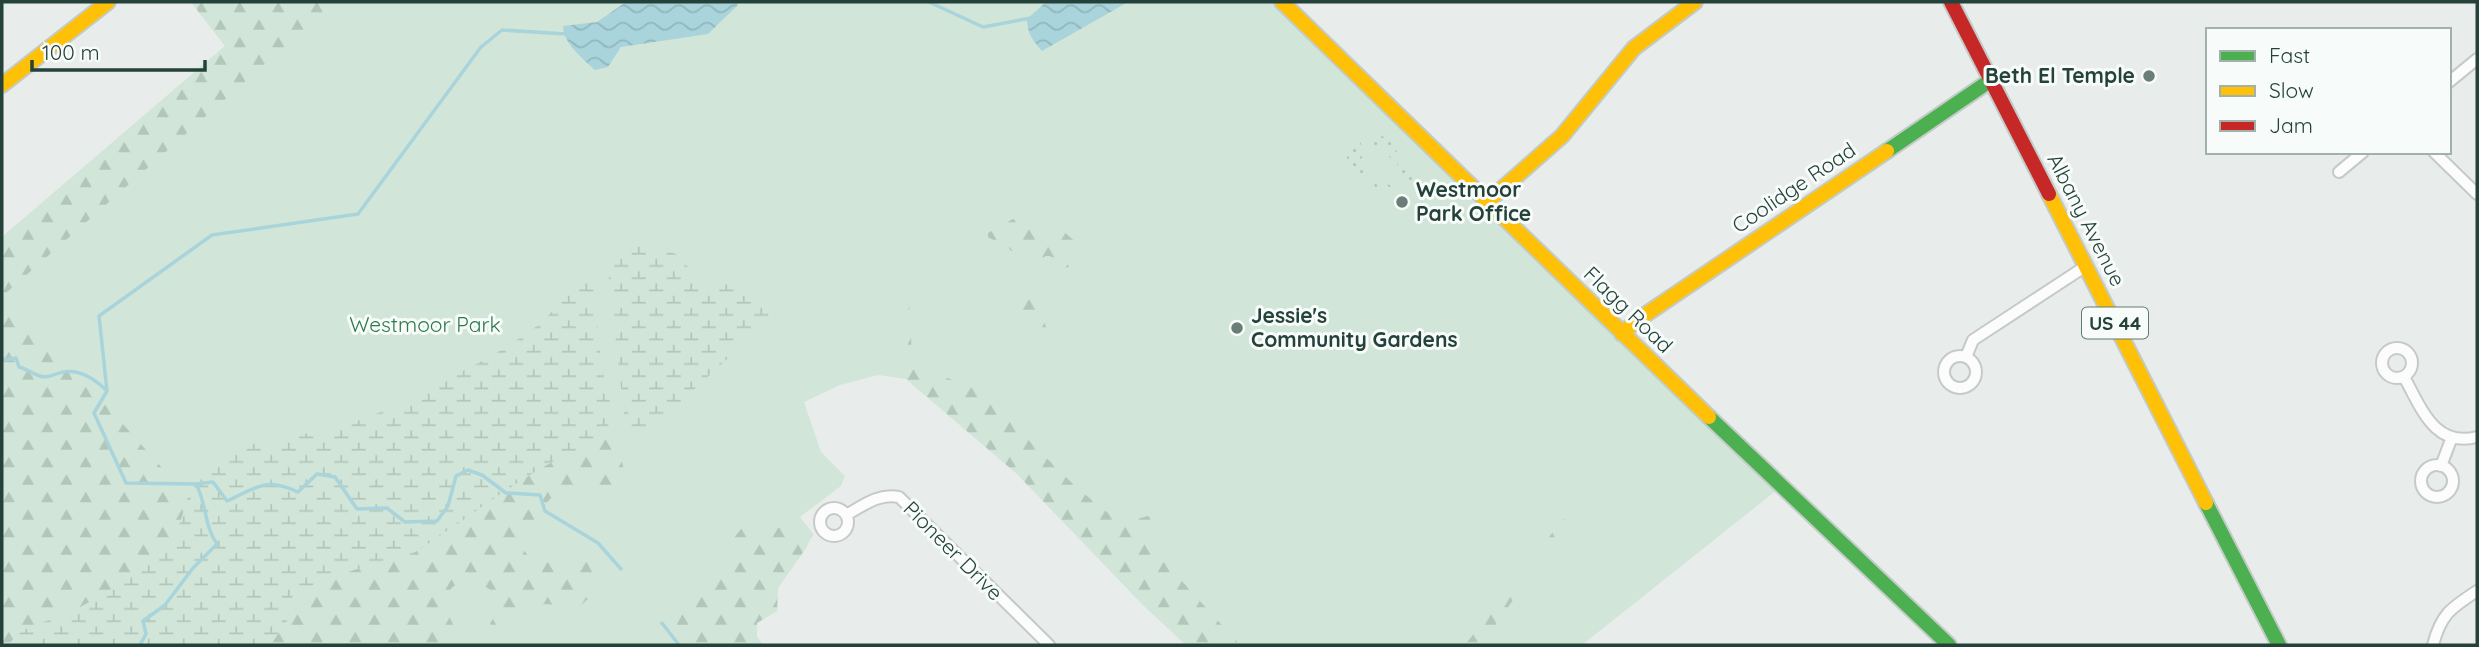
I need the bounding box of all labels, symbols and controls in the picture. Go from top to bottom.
scale bar [32,28,205,72]
legend [2206,28,2451,154]
text: 100 m [42,39,100,65]
text: Fast [2269,42,2310,68]
place label: Beth El Temple [1985,62,2135,88]
marker: Beth El Temple [2141,68,2157,84]
text: Slow [2269,77,2314,103]
text: Jam [2269,112,2313,138]
street label: Coolidge Road [1727,136,1860,238]
street label: Albany Avenue [2042,149,2131,290]
place label: Westmoor Park Office [1416,176,1531,226]
marker: Westmoor Park Office [1394,194,1410,210]
street label: Flagg Road [1579,261,1679,358]
place label: Jessie's Community Gardens [1251,302,1458,352]
road number: US 44 [2082,308,2148,338]
park label: Westmoor Park [349,311,501,337]
marker: Jessie's Community Gardens [1229,320,1245,336]
street label: Pioneer Drive [899,495,1009,605]

